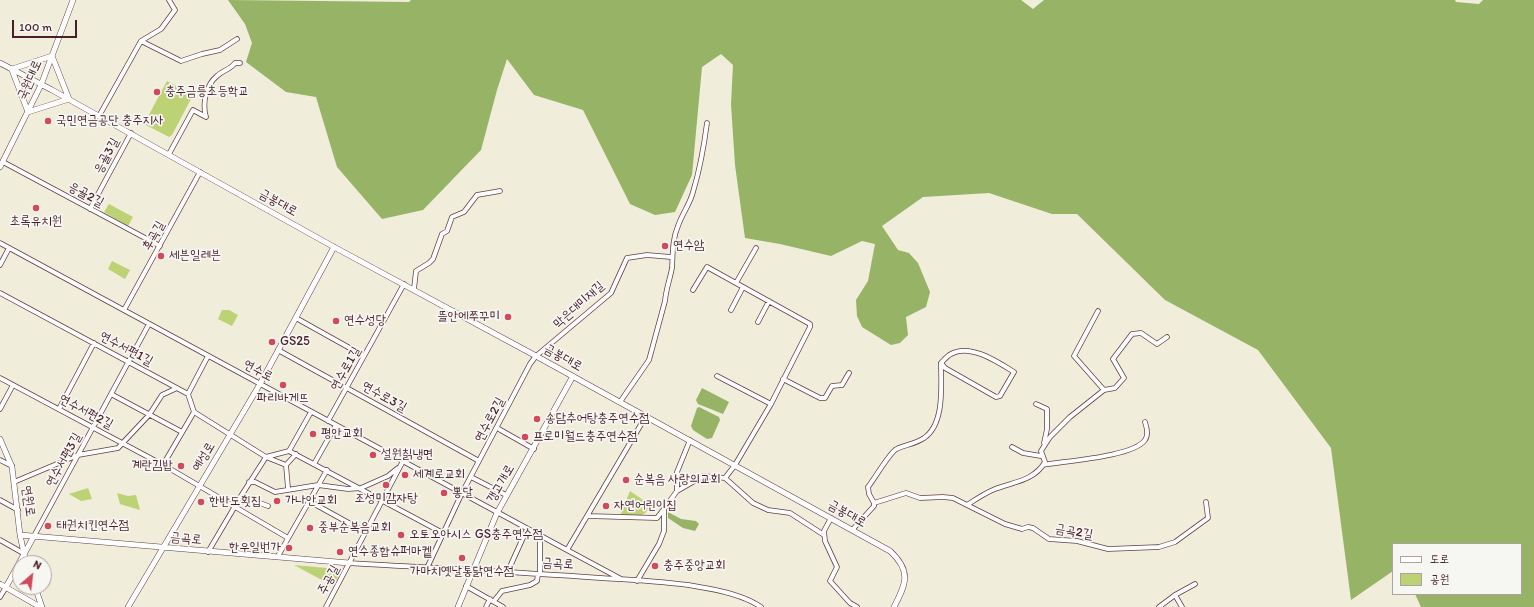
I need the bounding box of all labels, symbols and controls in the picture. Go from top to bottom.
scale bar [14,12,79,38]
text: 100 m [19,20,52,34]
street label: 국원대로 [14,58,46,102]
place label: 충주금릉초등학교 [165,84,249,100]
marker: 충주금릉초등학교 [152,87,162,97]
place label: 국민연금공단 충주지사 [56,113,164,129]
marker: 국민연금공단 충주지사 [43,116,53,126]
street label: 응골3길 [91,135,123,177]
street label: 응골2길 [65,179,107,211]
street label: 금봉대로 [256,186,300,220]
marker: 초록유치원 [31,203,41,213]
place label: 초록유치원 [10,214,62,230]
street label: 후곡길 [140,218,168,254]
place label: 연수암 [673,238,704,254]
marker: 연수암 [660,241,670,251]
place label: 세븐일레븐 [169,248,221,264]
marker: 세븐일레븐 [156,251,166,261]
street label: 막은대미재길 [550,278,608,332]
place label: 뜰안에쭈꾸미 [437,309,500,325]
marker: 뜰안에쭈꾸미 [503,312,513,322]
place label: 연수성당 [344,313,386,329]
marker: 연수성당 [331,316,341,326]
street label: 연수서편1길 [97,328,155,370]
place label: GS25 [280,334,310,350]
marker: GS25 [267,337,277,347]
street label: 금봉대로 [541,341,585,375]
street label: 연수로1길 [328,344,364,394]
street label: 연수로 [240,357,276,385]
street label: 연수로3길 [359,378,409,416]
marker: 파리바게뜨 [278,380,288,390]
street label: 연수서편2길 [56,391,116,433]
place label: 파리바게뜨 [257,391,309,407]
street label: 연수로2길 [472,395,508,445]
place label: 송담추어탕충주연수점 [545,411,650,427]
marker: 송담추어탕충주연수점 [532,414,542,424]
place label: 평안교회 [321,426,363,442]
marker: 평안교회 [308,429,318,439]
place label: 프로미월드충주연수점 [533,429,638,445]
street label: 연수서편3길 [43,430,85,490]
marker: 프로미월드충주연수점 [520,432,530,442]
street label: 예성로 [189,440,219,474]
place label: 설원칡냉면 [381,447,433,463]
marker: 설원칡냉면 [368,450,378,460]
place label: 계란김밥 [131,458,173,474]
marker: 계란김밥 [176,461,186,471]
street label: 갱고개로 [484,462,518,506]
place label: 세계로교회 [413,467,465,483]
marker: 세계로교회 [400,470,410,480]
place label: 순복음 사랑의교회 [634,472,721,488]
marker: 순복음 사랑의교회 [621,475,631,485]
marker: 조성미감자탕 [381,480,391,490]
street label: 연원로 [18,484,38,518]
place label: 뽕달 [452,485,473,501]
marker: 뽕달 [439,488,449,498]
place label: 조성미감자탕 [355,491,417,507]
place label: 가나안교회 [285,493,337,509]
place label: 한반도횟집 [209,494,261,510]
marker: 가나안교회 [272,496,282,506]
marker: 한반도횟집 [196,497,206,507]
street label: 금봉대로 [825,497,869,531]
place label: 자연어린이집 [614,498,677,514]
marker: 자연어린이집 [601,501,611,511]
place label: 태권치킨연수점 [56,518,129,534]
place label: 중부순복음교회 [318,520,391,536]
marker: 태권치킨연수점 [43,521,53,531]
street label: 금곡2길 [1054,521,1094,543]
marker: 중부순복음교회 [305,523,315,533]
place label: 오토오아시스 GS충주연수점 [409,527,543,543]
street label: 금곡로 [170,530,202,548]
marker: 오토오아시스 GS충주연수점 [396,530,406,540]
place label: 한우일번가 [229,540,281,556]
marker: 한우일번가 [284,543,294,553]
legend [1392,543,1522,595]
place label: 연수종합슈퍼마켙 [348,544,432,560]
marker: 연수종합슈퍼마켙 [335,547,345,557]
text: 도로 [1430,552,1449,566]
marker: 가마치옛날통닭연수점 [457,553,467,563]
north arrow [12,555,52,595]
street label: 금곡로 [542,555,574,573]
text: N [31,557,44,572]
place label: 충주중앙교회 [663,558,726,574]
marker: 충주중앙교회 [650,561,660,571]
street label: 주공길 [315,562,343,598]
place label: 가마치옛날통닭연수점 [410,564,514,580]
text: 공원 [1430,572,1449,586]

